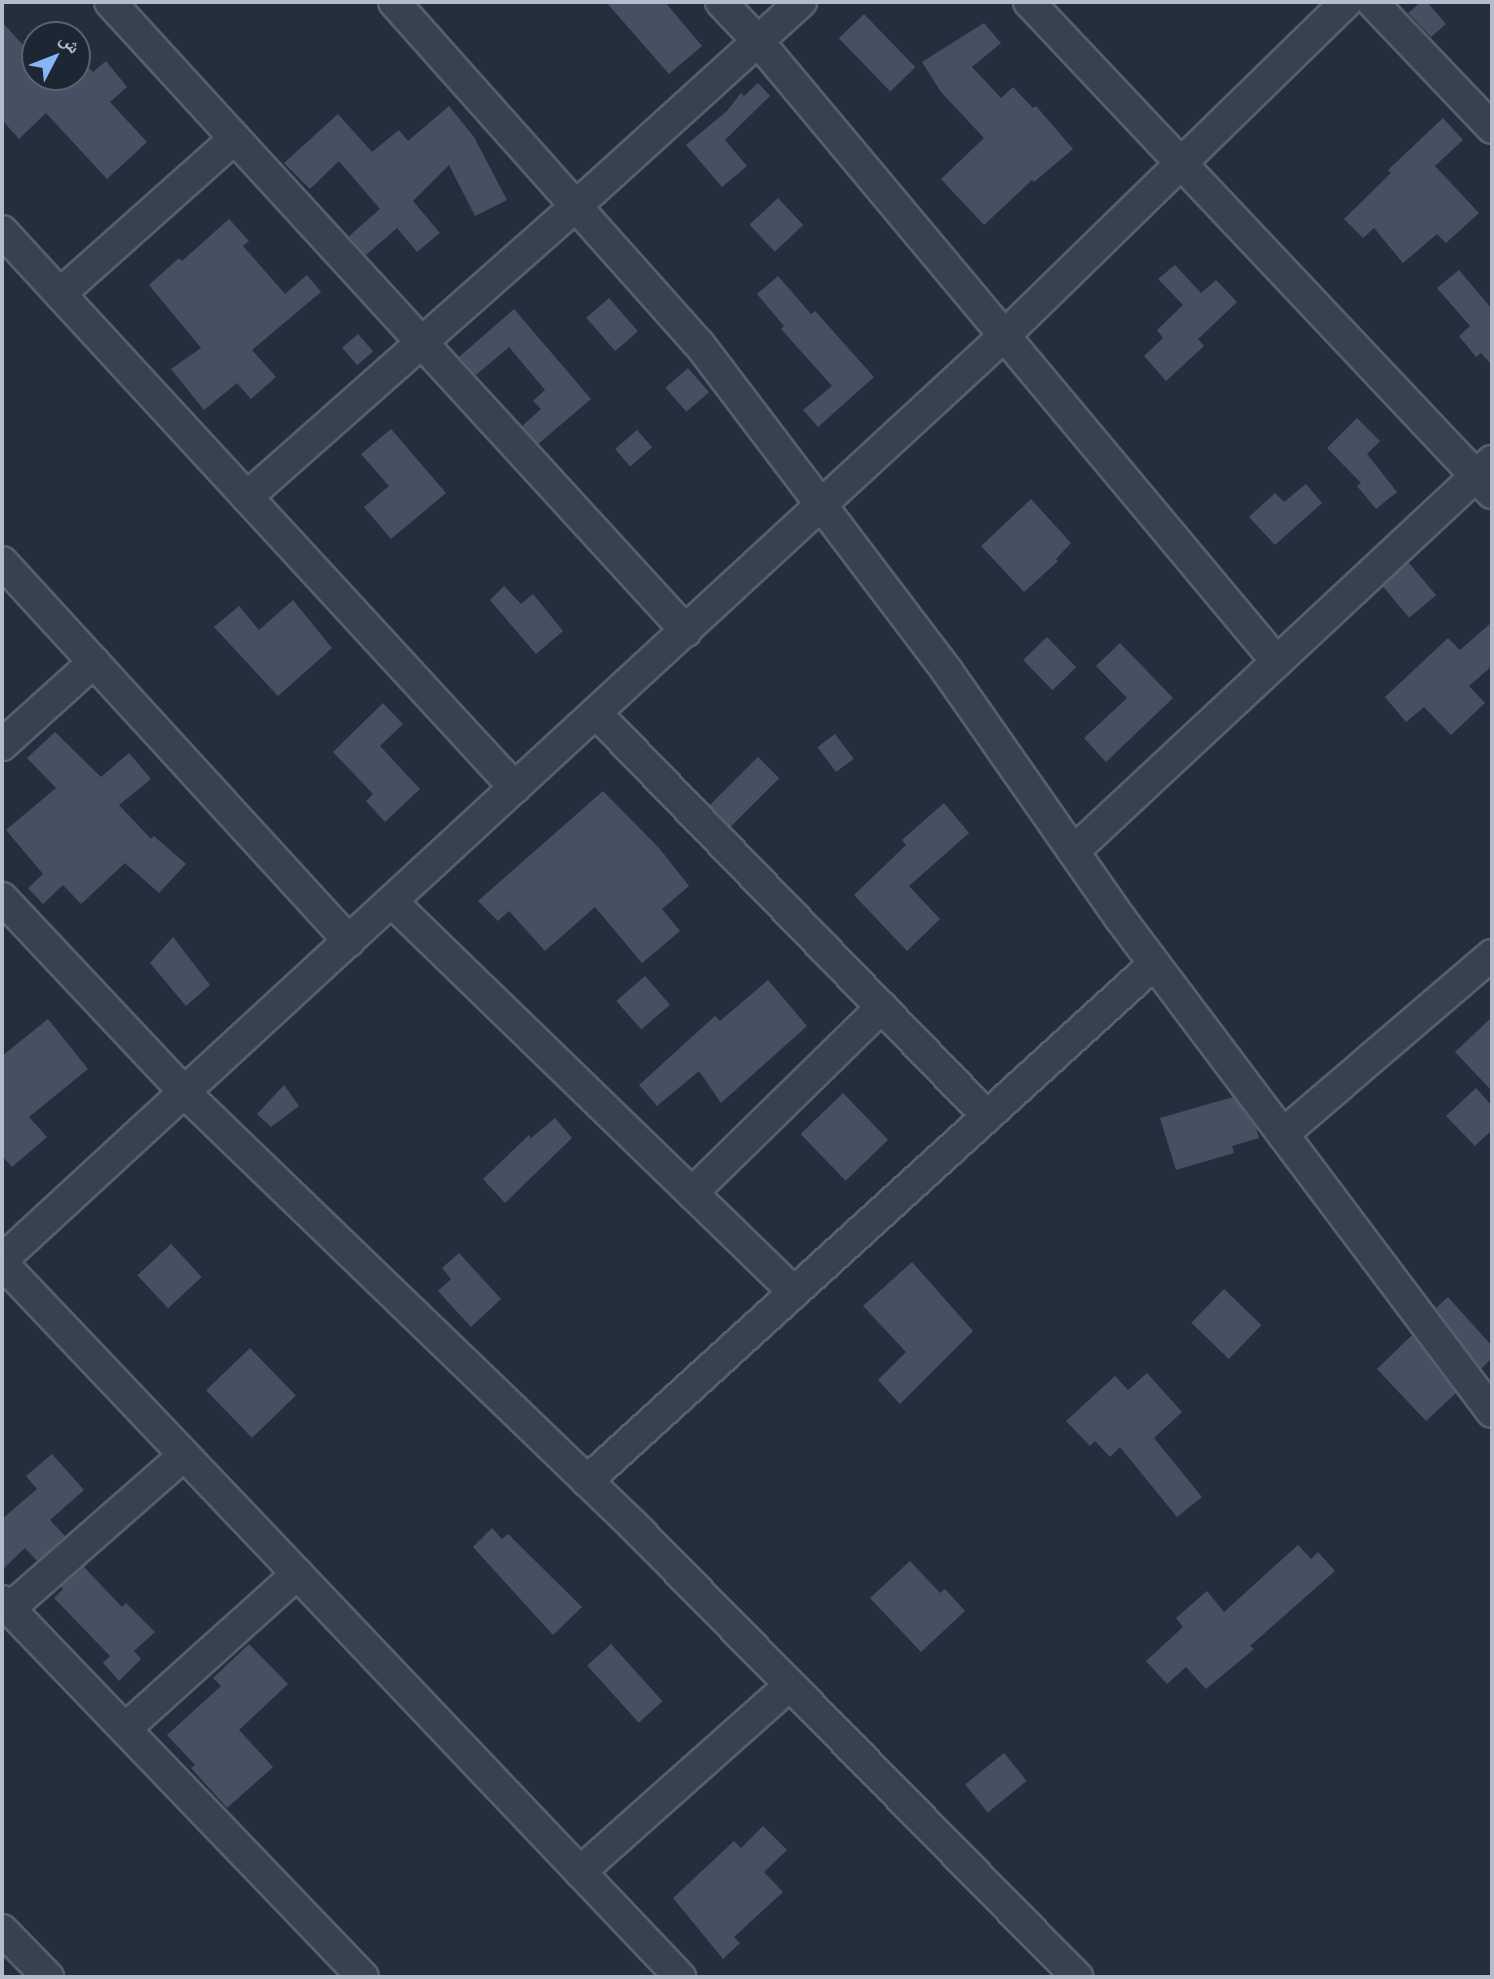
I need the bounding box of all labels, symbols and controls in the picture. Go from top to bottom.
north arrow [21,21,91,91]
text: ش [54,27,87,59]

